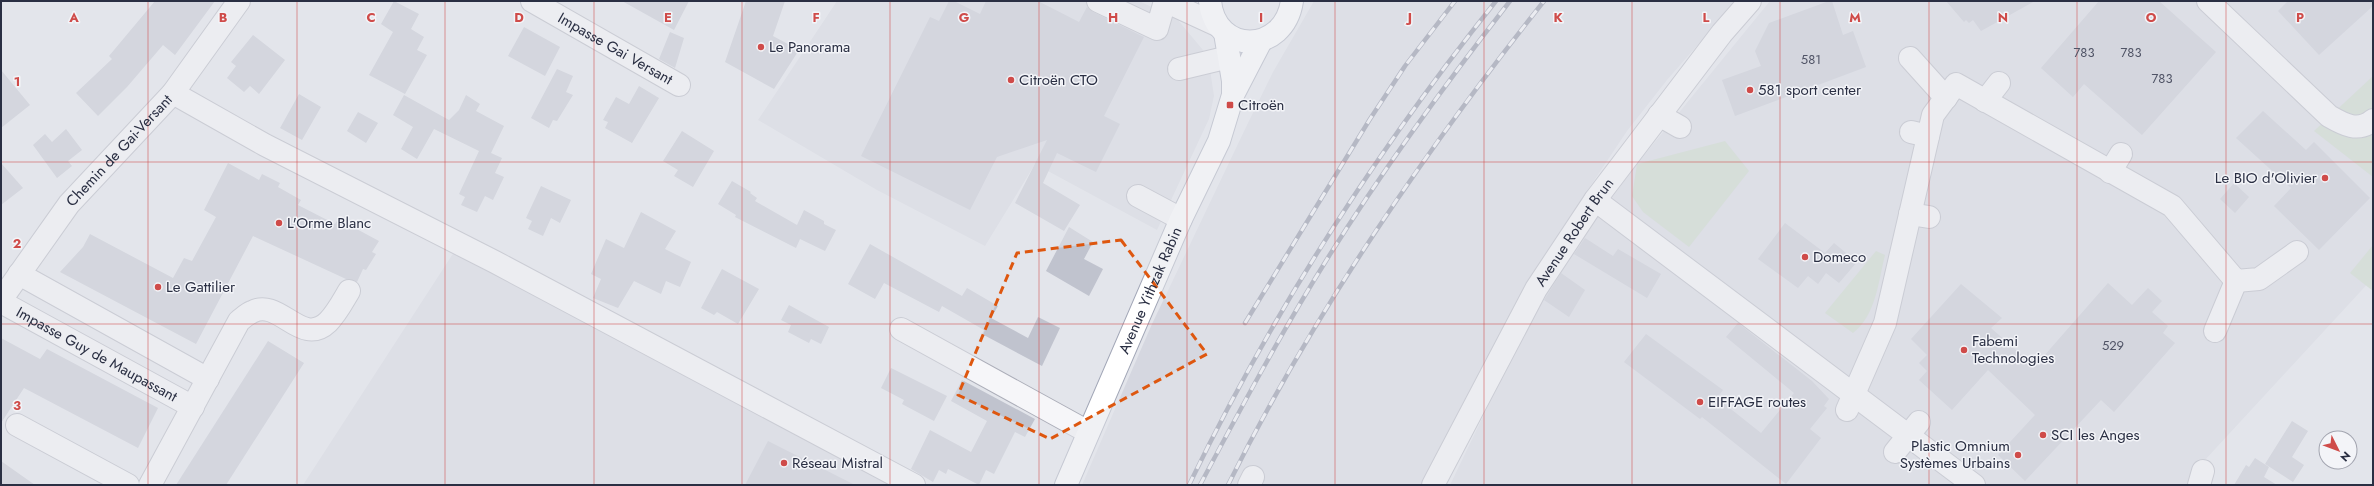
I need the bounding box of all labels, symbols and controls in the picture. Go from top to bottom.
street label: Impasse Gai Versant [554,7,677,90]
text: A [68,8,79,27]
text: B [219,8,228,27]
text: C [366,8,376,27]
text: D [514,8,524,27]
text: E [664,8,672,27]
text: F [812,8,820,27]
text: G [959,8,970,27]
text: H [1108,8,1118,27]
text: I [1259,8,1263,27]
text: J [1405,8,1412,27]
text: K [1553,8,1563,27]
text: L [1703,8,1710,27]
text: M [1849,8,1861,27]
text: N [1998,8,2008,27]
text: O [2146,8,2157,27]
text: P [2296,8,2304,27]
place label: Le Panorama [769,36,850,58]
marker: Le Panorama [756,42,766,52]
house number: 783 [2073,43,2095,62]
house number: 783 [2120,43,2142,62]
house number: 581 [1801,50,1821,69]
place label: Citroën CTO [1019,69,1098,91]
house number: 783 [2151,69,2173,88]
text: 1 [14,72,20,91]
marker: Citroën CTO [1006,75,1016,85]
place label: 581 sport center [1758,79,1862,101]
marker: 581 sport center [1745,85,1755,95]
street label: Chemin de Gai-Versant [61,89,178,212]
place label: Citroën [1238,94,1285,116]
marker: Citroën [1225,100,1235,110]
place label: Le BIO d'Olivier [2215,167,2318,189]
street label: Avenue Robert Brun [1530,173,1619,291]
marker: Le BIO d'Olivier [2320,173,2330,183]
place label: L'Orme Blanc [287,212,371,234]
marker: L'Orme Blanc [274,218,284,228]
street label: Avenue Yithzak Rabin [1113,223,1187,357]
text: 2 [13,234,21,253]
place label: Domeco [1813,246,1866,268]
marker: Domeco [1800,252,1810,262]
place label: Le Gattilier [166,276,236,298]
marker: Le Gattilier [153,282,163,292]
street label: Impasse Guy de Maupassant [12,301,182,408]
place label: Fabemi Technologies [1972,330,2054,369]
house number: 529 [2102,336,2124,355]
marker: Fabemi Technologies [1959,345,1969,355]
place label: EIFFAGE routes [1708,391,1806,413]
text: 3 [13,396,21,415]
marker: EIFFAGE routes [1695,397,1705,407]
place label: SCI les Anges [2051,424,2140,446]
marker: SCI les Anges [2038,430,2048,440]
north arrow [2318,430,2358,470]
place label: Plastic Omnium Systèmes Urbains [1900,435,2010,474]
text: N [2337,448,2354,465]
marker: Plastic Omnium Systèmes Urbains [2013,450,2023,460]
place label: Réseau Mistral [792,452,883,474]
marker: Réseau Mistral [779,458,789,468]

